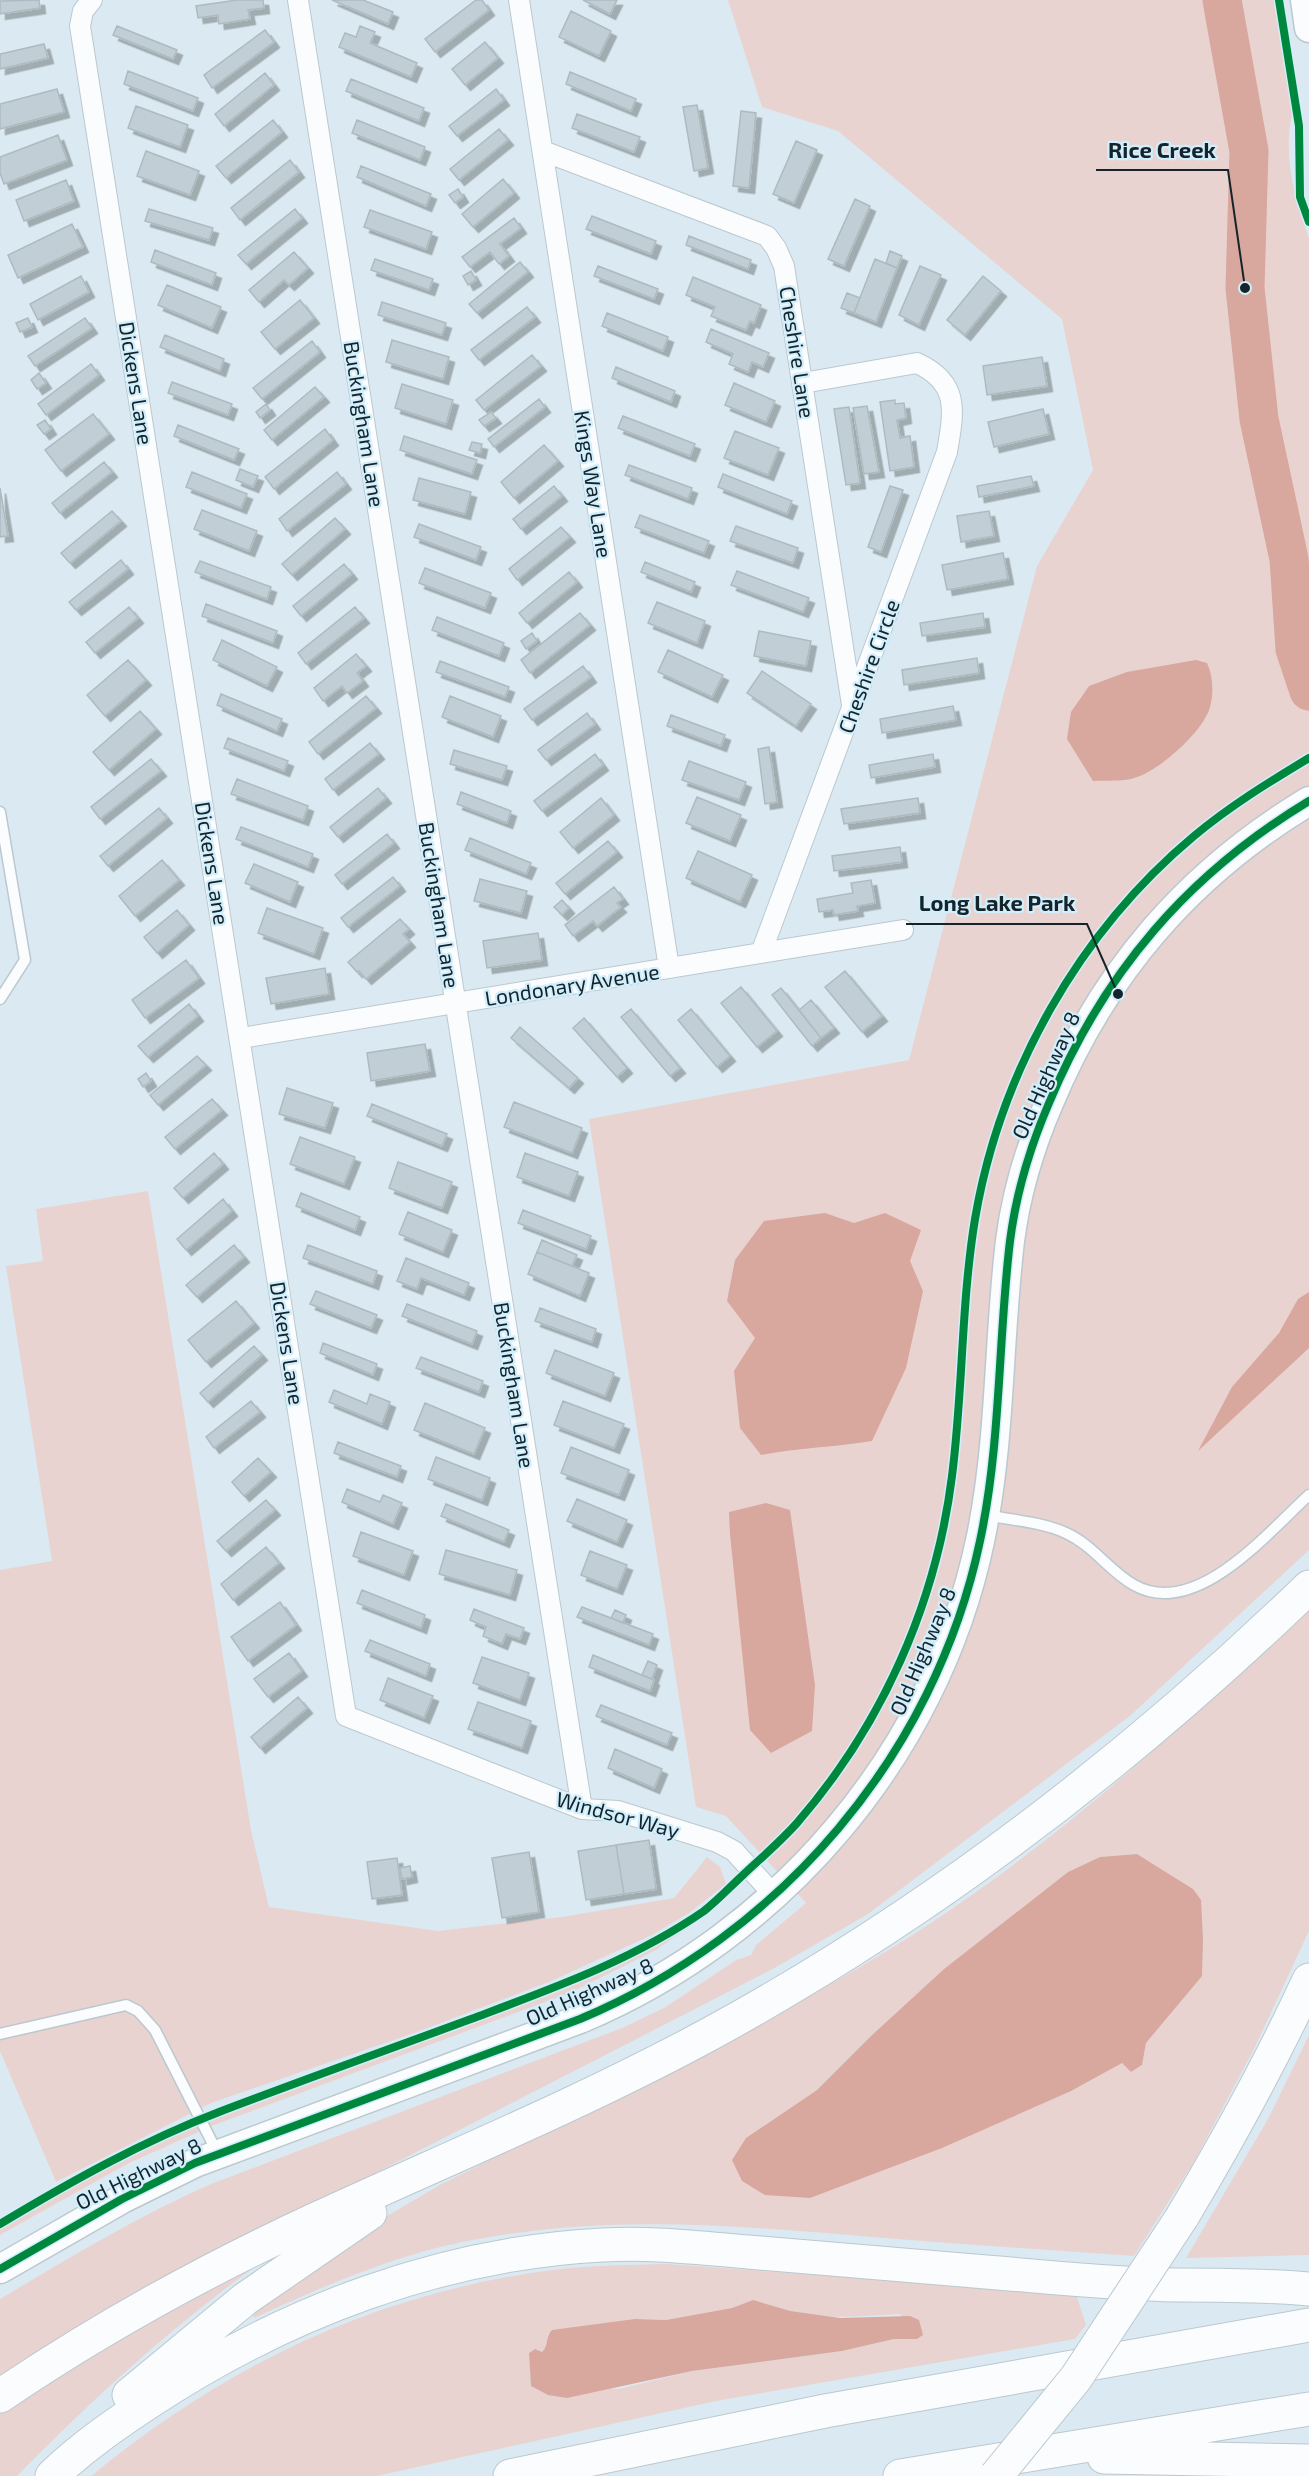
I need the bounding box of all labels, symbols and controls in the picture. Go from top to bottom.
callout: Rice Creek [1096,130,1228,170]
text: Rice Creek [1108,136,1217,162]
street label: Cheshire Lane [775,284,821,420]
street label: Dickens Lane [115,320,159,446]
street label: Buckingham Lane [340,339,390,509]
street label: Kings Way Lane [570,408,618,560]
street label: Cheshire Circle [832,596,904,736]
street label: Dickens Lane [191,800,235,926]
street label: Buckingham Lane [415,820,465,990]
callout: Long Lake Park [906,884,1087,924]
text: Long Lake Park [919,889,1076,915]
street label: Londonary Avenue [483,958,661,1010]
street label: Old Highway 8 [1006,1007,1084,1143]
street label: Dickens Lane [266,1280,310,1406]
street label: Buckingham Lane [490,1300,540,1470]
street label: Old Highway 8 [884,1583,960,1719]
street label: Windsor Way [554,1786,682,1842]
street label: Old Highway 8 [521,1952,657,2030]
street label: Old Highway 8 [71,2132,205,2214]

